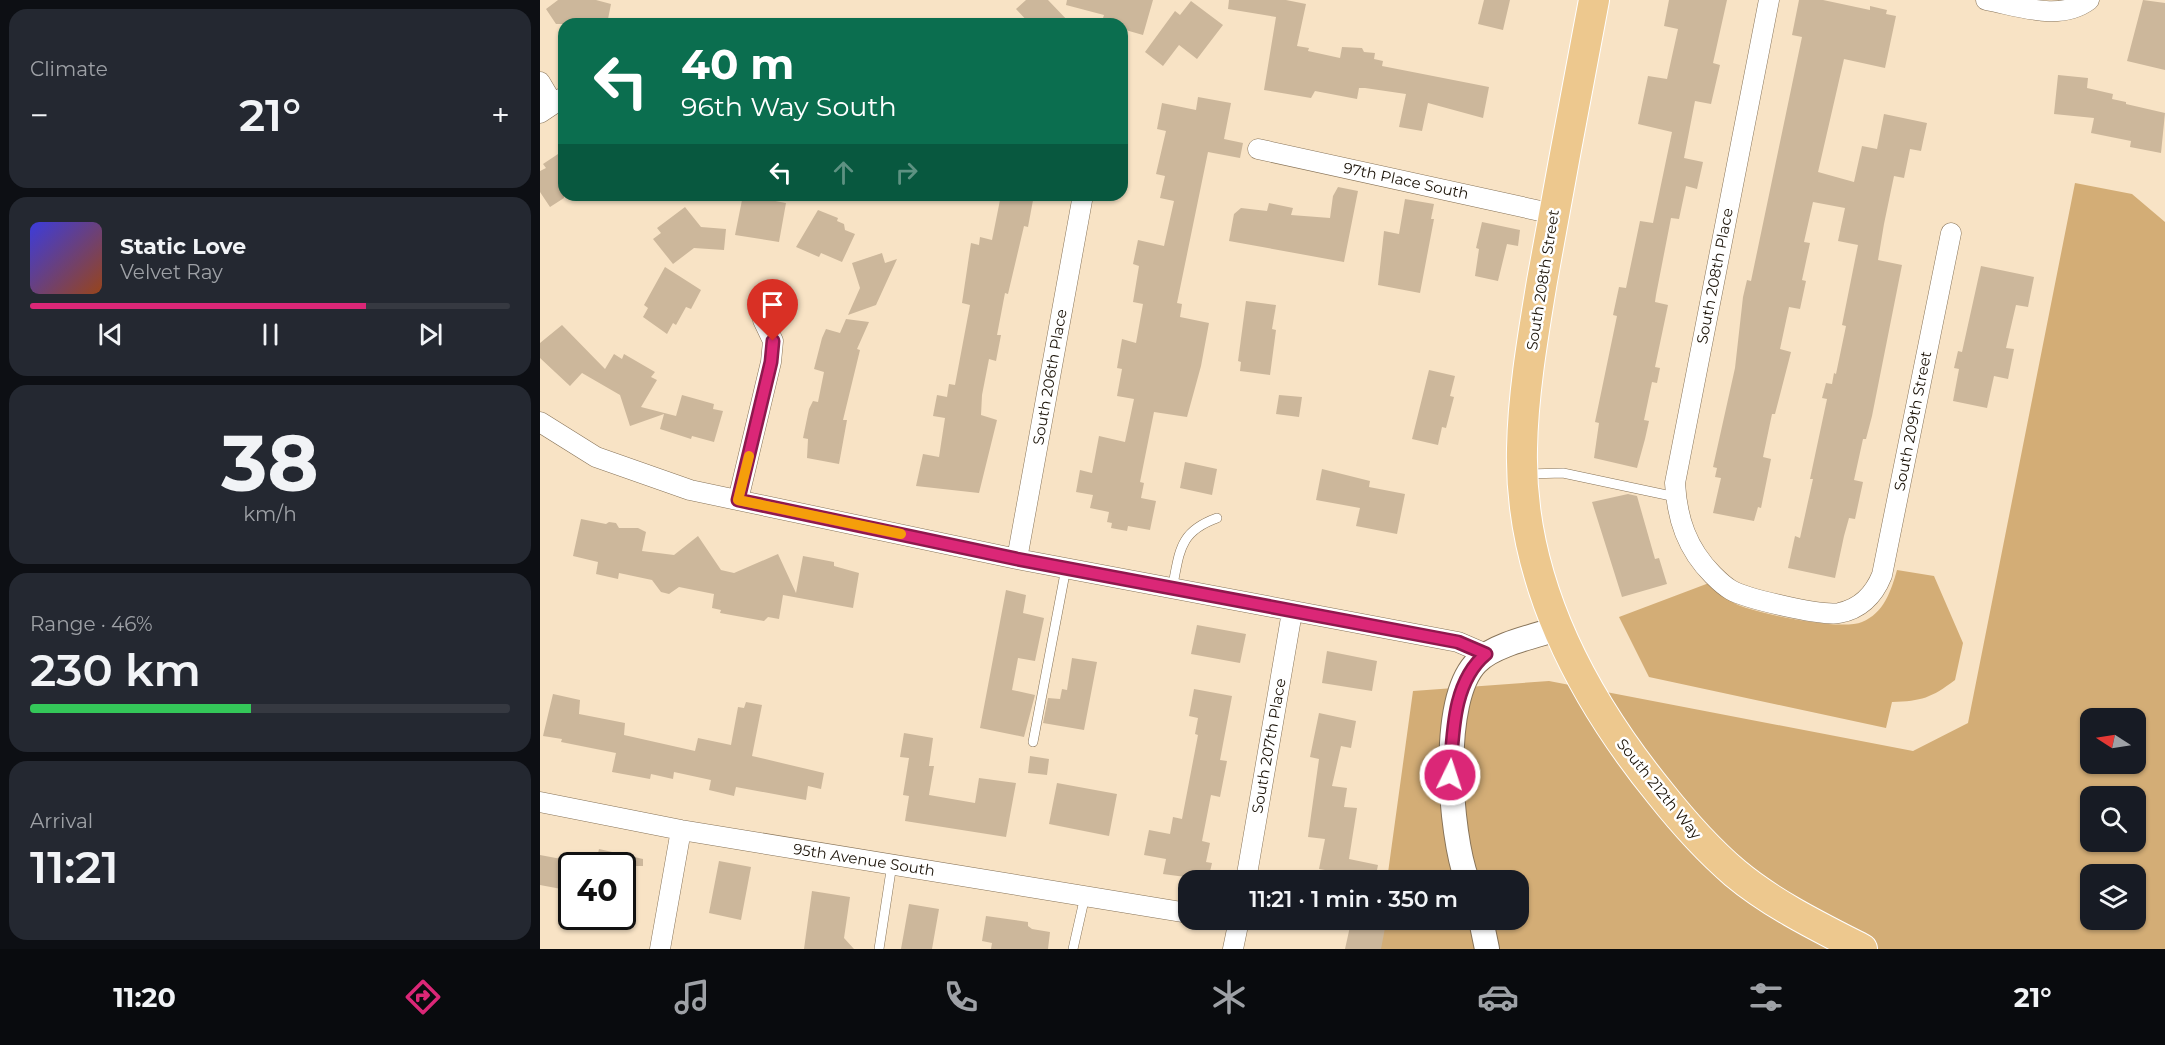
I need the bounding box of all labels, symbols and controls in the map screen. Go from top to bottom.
text: 40 m [681,38,794,90]
icon: left [582,42,660,120]
text: Climate [30,57,108,81]
text: 21° [239,87,301,142]
text: 96th Way South [681,90,897,123]
text: − [30,95,49,135]
text: + [491,95,510,135]
icon: left [764,156,797,189]
icon: ahead [827,156,860,189]
icon: right [890,156,923,189]
street label: 97th Place South [1342,158,1471,203]
street label: South 208th Place [1692,206,1737,345]
street label: South 208th Street [1522,208,1563,352]
text: Static Love [120,233,246,260]
text: Velvet Ray [120,260,223,284]
pin [747,279,798,341]
icon: arrive [756,288,789,321]
street label: South 206th Place [1028,307,1071,446]
icon: previous [94,318,127,351]
icon: pause [254,318,287,351]
icon: next [414,318,447,351]
street label: South 209th Street [1890,349,1935,492]
text: 38 [221,415,319,511]
text: km/h [243,502,297,526]
text: Range · 46% [30,612,153,636]
text: 230 km [30,642,201,697]
street label: South 207th Place [1247,677,1290,815]
north arrow [2080,708,2146,774]
map controls [2080,708,2146,930]
street label: South 212th Way [1613,735,1706,844]
position arrow [1418,743,1482,807]
button: search [2080,786,2146,852]
text: Arrival [30,809,93,833]
text: 11:21 [30,839,119,894]
street label: 95th Avenue South [792,839,936,880]
speed limit sign: 40 [558,852,636,930]
button: layers [2080,864,2146,930]
text: 11:21 · 1 min · 350 m [1249,886,1458,913]
icon: directions [402,976,444,1018]
icon: music [671,976,713,1018]
icon: phone [940,976,982,1018]
icon: climate [1208,976,1250,1018]
icon: car [1477,976,1519,1018]
icon: filters [1745,976,1787,1018]
text: 11:20 [113,981,176,1014]
text: 21° [2014,981,2052,1014]

